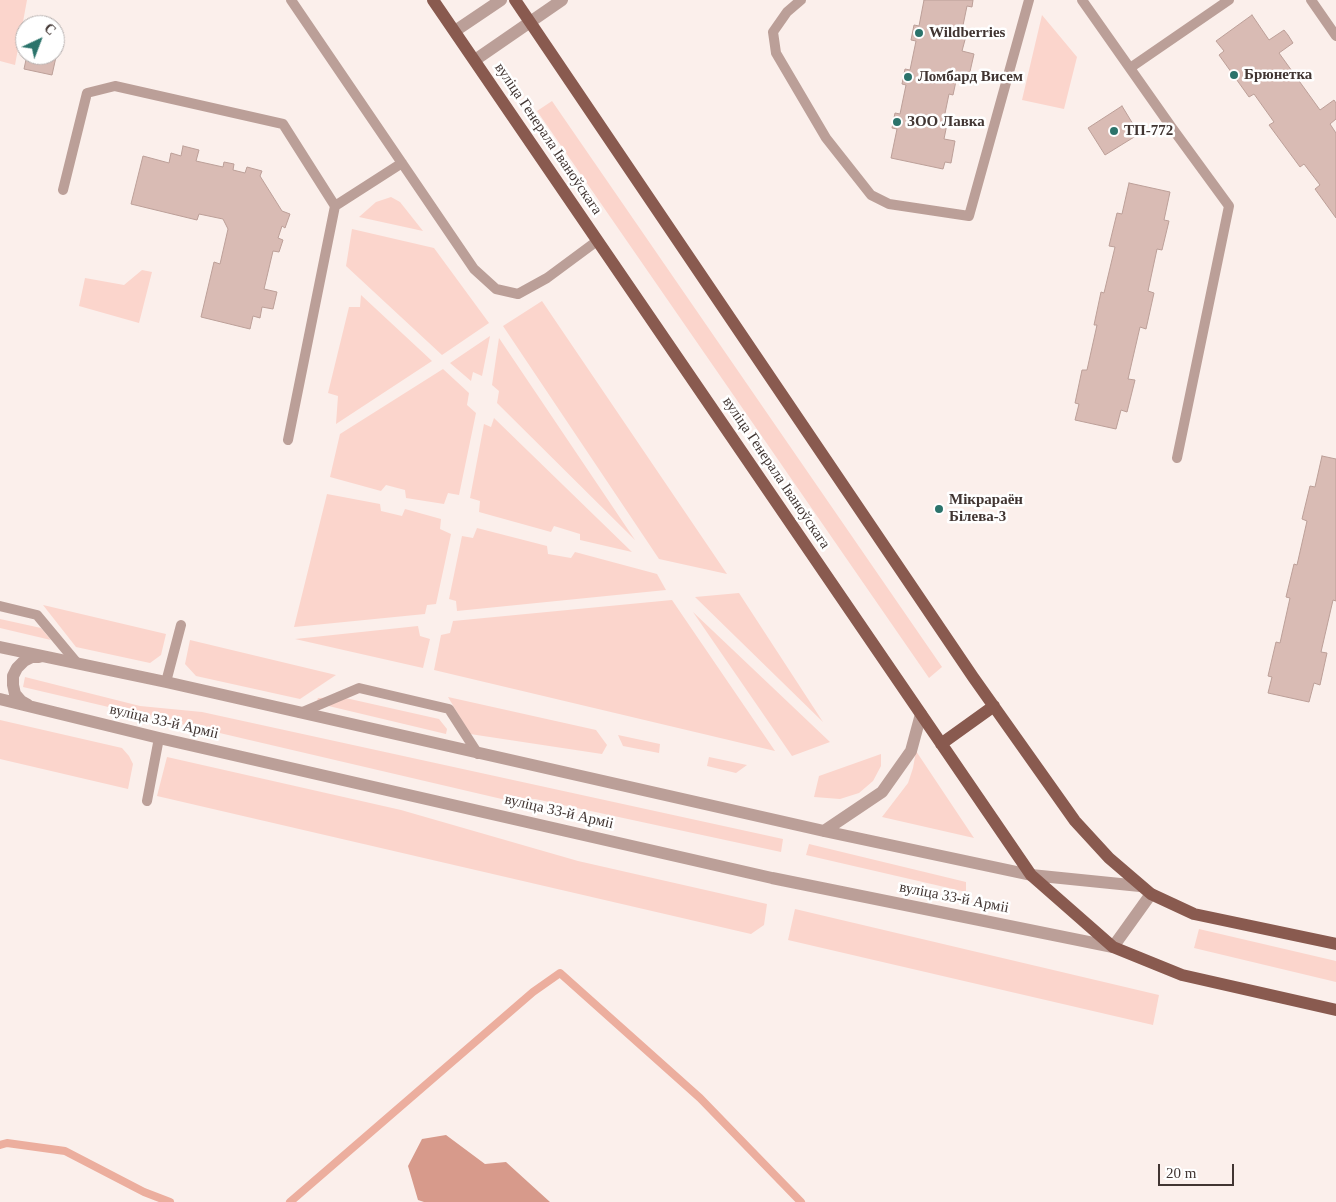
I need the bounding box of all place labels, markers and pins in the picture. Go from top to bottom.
place label: Wildberries [929,24,1005,42]
marker: Wildberries [913,27,925,39]
place label: Брюнетка [1244,66,1312,84]
place label: Ломбард Висем [918,68,1023,86]
marker: Брюнетка [1228,69,1240,81]
marker: Ломбард Висем [902,71,914,83]
place label: ЗОО Лавка [907,113,985,131]
marker: ЗОО Лавка [891,116,903,128]
place label: ТП-772 [1124,122,1173,140]
marker: ТП-772 [1108,125,1120,137]
place label: Мікрараён Білева-3 [949,491,1023,526]
marker: Мікрараён Білева-3 [933,503,945,515]

